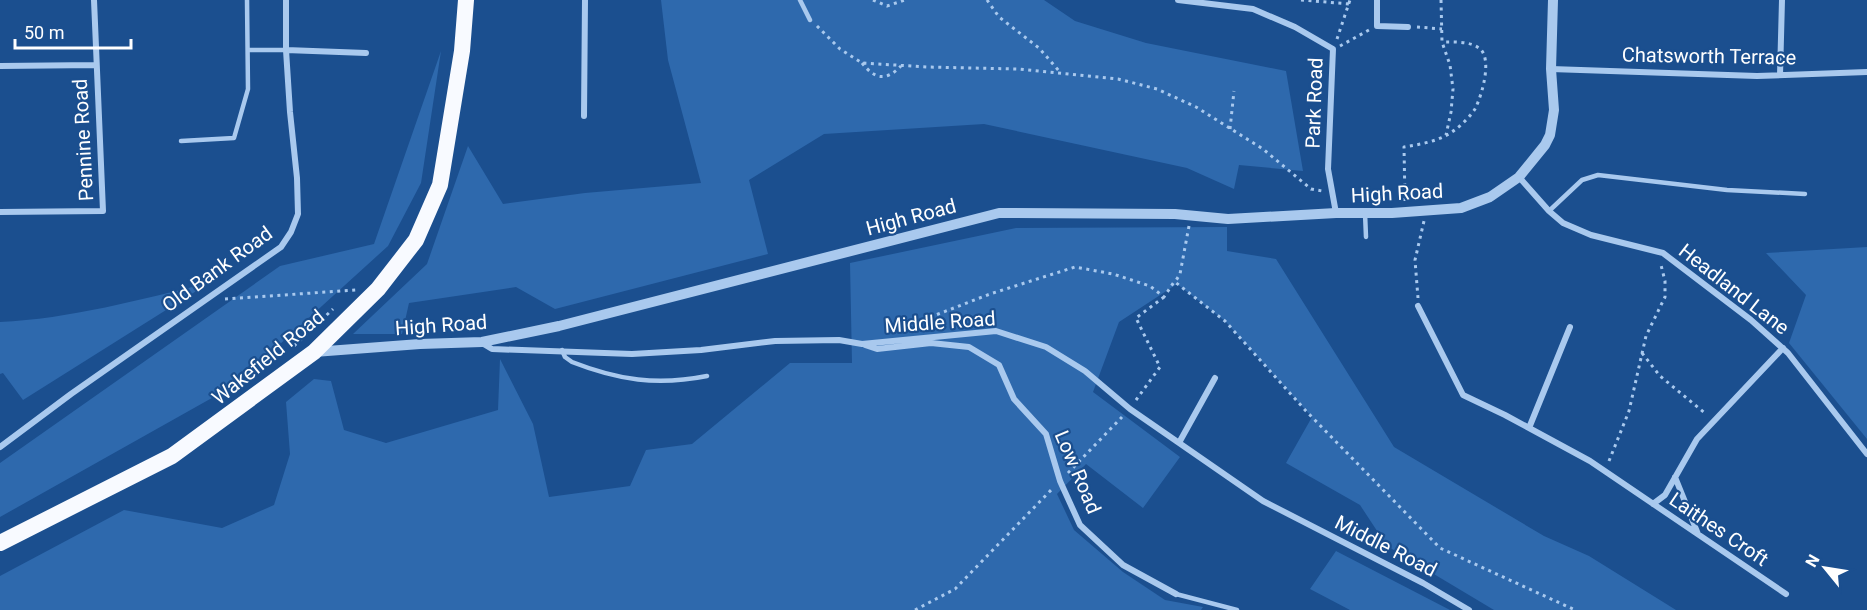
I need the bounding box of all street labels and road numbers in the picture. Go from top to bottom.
street label: Chatsworth Terrace [1622,42,1796,70]
street label: Park Road [1300,57,1328,149]
street label: Pennine Road [68,78,98,202]
street label: High Road [1350,179,1444,207]
street label: High Road [863,193,959,241]
street label: Old Bank Road [157,221,277,317]
street label: Headland Lane [1674,238,1794,340]
street label: Wakefield Road [207,304,329,410]
street label: Middle Road [884,306,996,338]
street label: High Road [394,310,488,340]
street label: Low Road [1050,427,1106,517]
street label: Laithes Croft [1665,487,1773,571]
street label: Middle Road [1331,510,1441,582]

